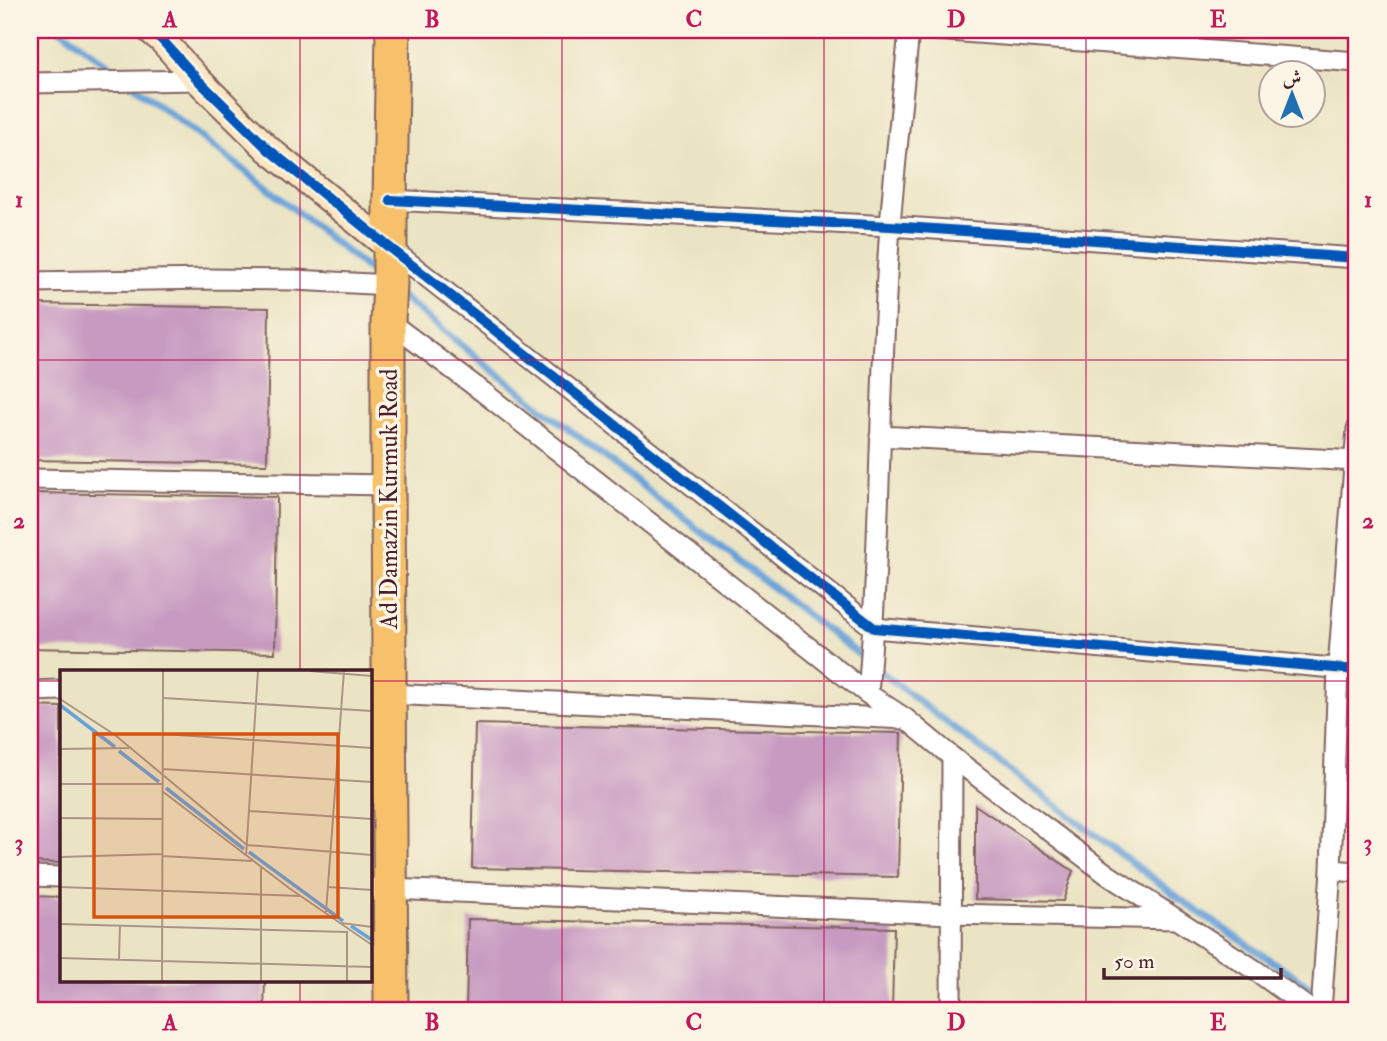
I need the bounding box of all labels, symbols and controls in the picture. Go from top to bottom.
text: A [162,5,178,34]
text: B [424,5,440,34]
text: C [686,5,702,34]
text: D [947,5,965,34]
text: E [1210,5,1227,34]
north arrow [1258,60,1328,130]
text: ش [1283,66,1301,90]
text: 1 [15,185,23,214]
text: 1 [1364,185,1372,214]
street label: Ad Damazin Kurmuk Road [374,368,405,630]
text: 2 [13,506,25,535]
text: 2 [1362,506,1374,535]
inset map [60,670,371,982]
text: 3 [15,828,23,857]
text: 3 [1364,828,1372,857]
scale bar [1104,936,1280,980]
text: 50 m [1114,948,1155,975]
text: A [162,1008,178,1037]
text: B [424,1008,440,1037]
text: C [686,1008,702,1037]
text: D [947,1008,965,1037]
text: E [1210,1008,1227,1037]

